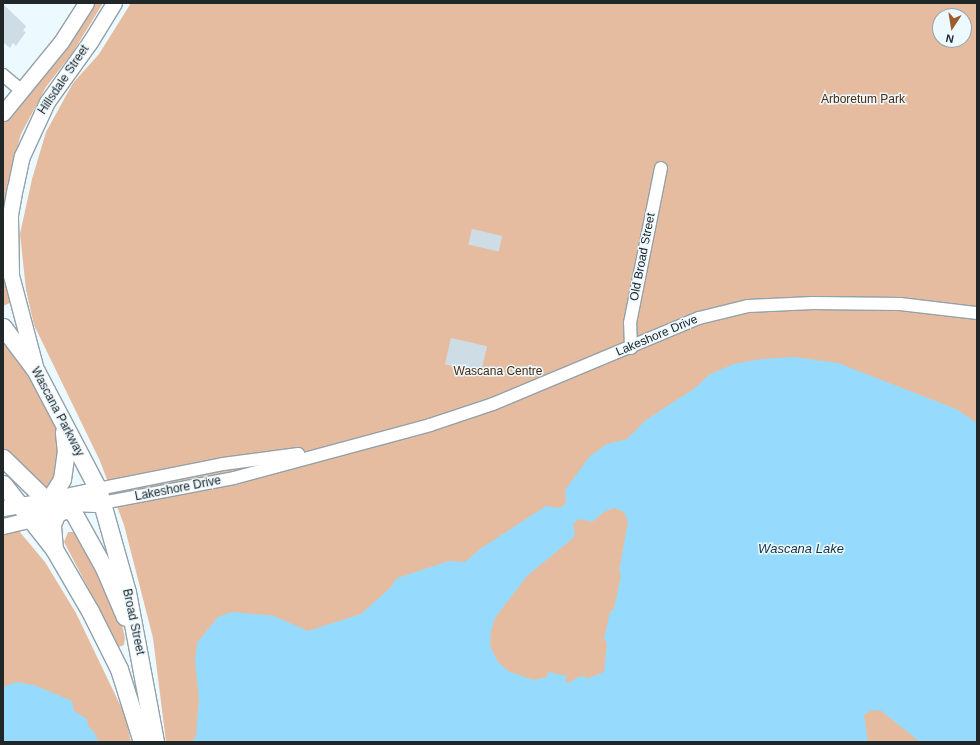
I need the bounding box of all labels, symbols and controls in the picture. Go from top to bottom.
north arrow [932,8,972,48]
text: N [945,32,955,45]
street label: Hillsdale Street [35,43,93,117]
park label: Arboretum Park [821,93,905,107]
street label: Old Broad Street [627,212,659,302]
street label: Lakeshore Drive [614,312,700,360]
street label: Wascana Parkway [27,365,87,459]
park label: Wascana Centre [454,365,542,379]
street label: Lakeshore Drive [134,474,222,504]
water label: Wascana Lake [758,541,844,557]
street label: Broad Street [119,588,147,656]

